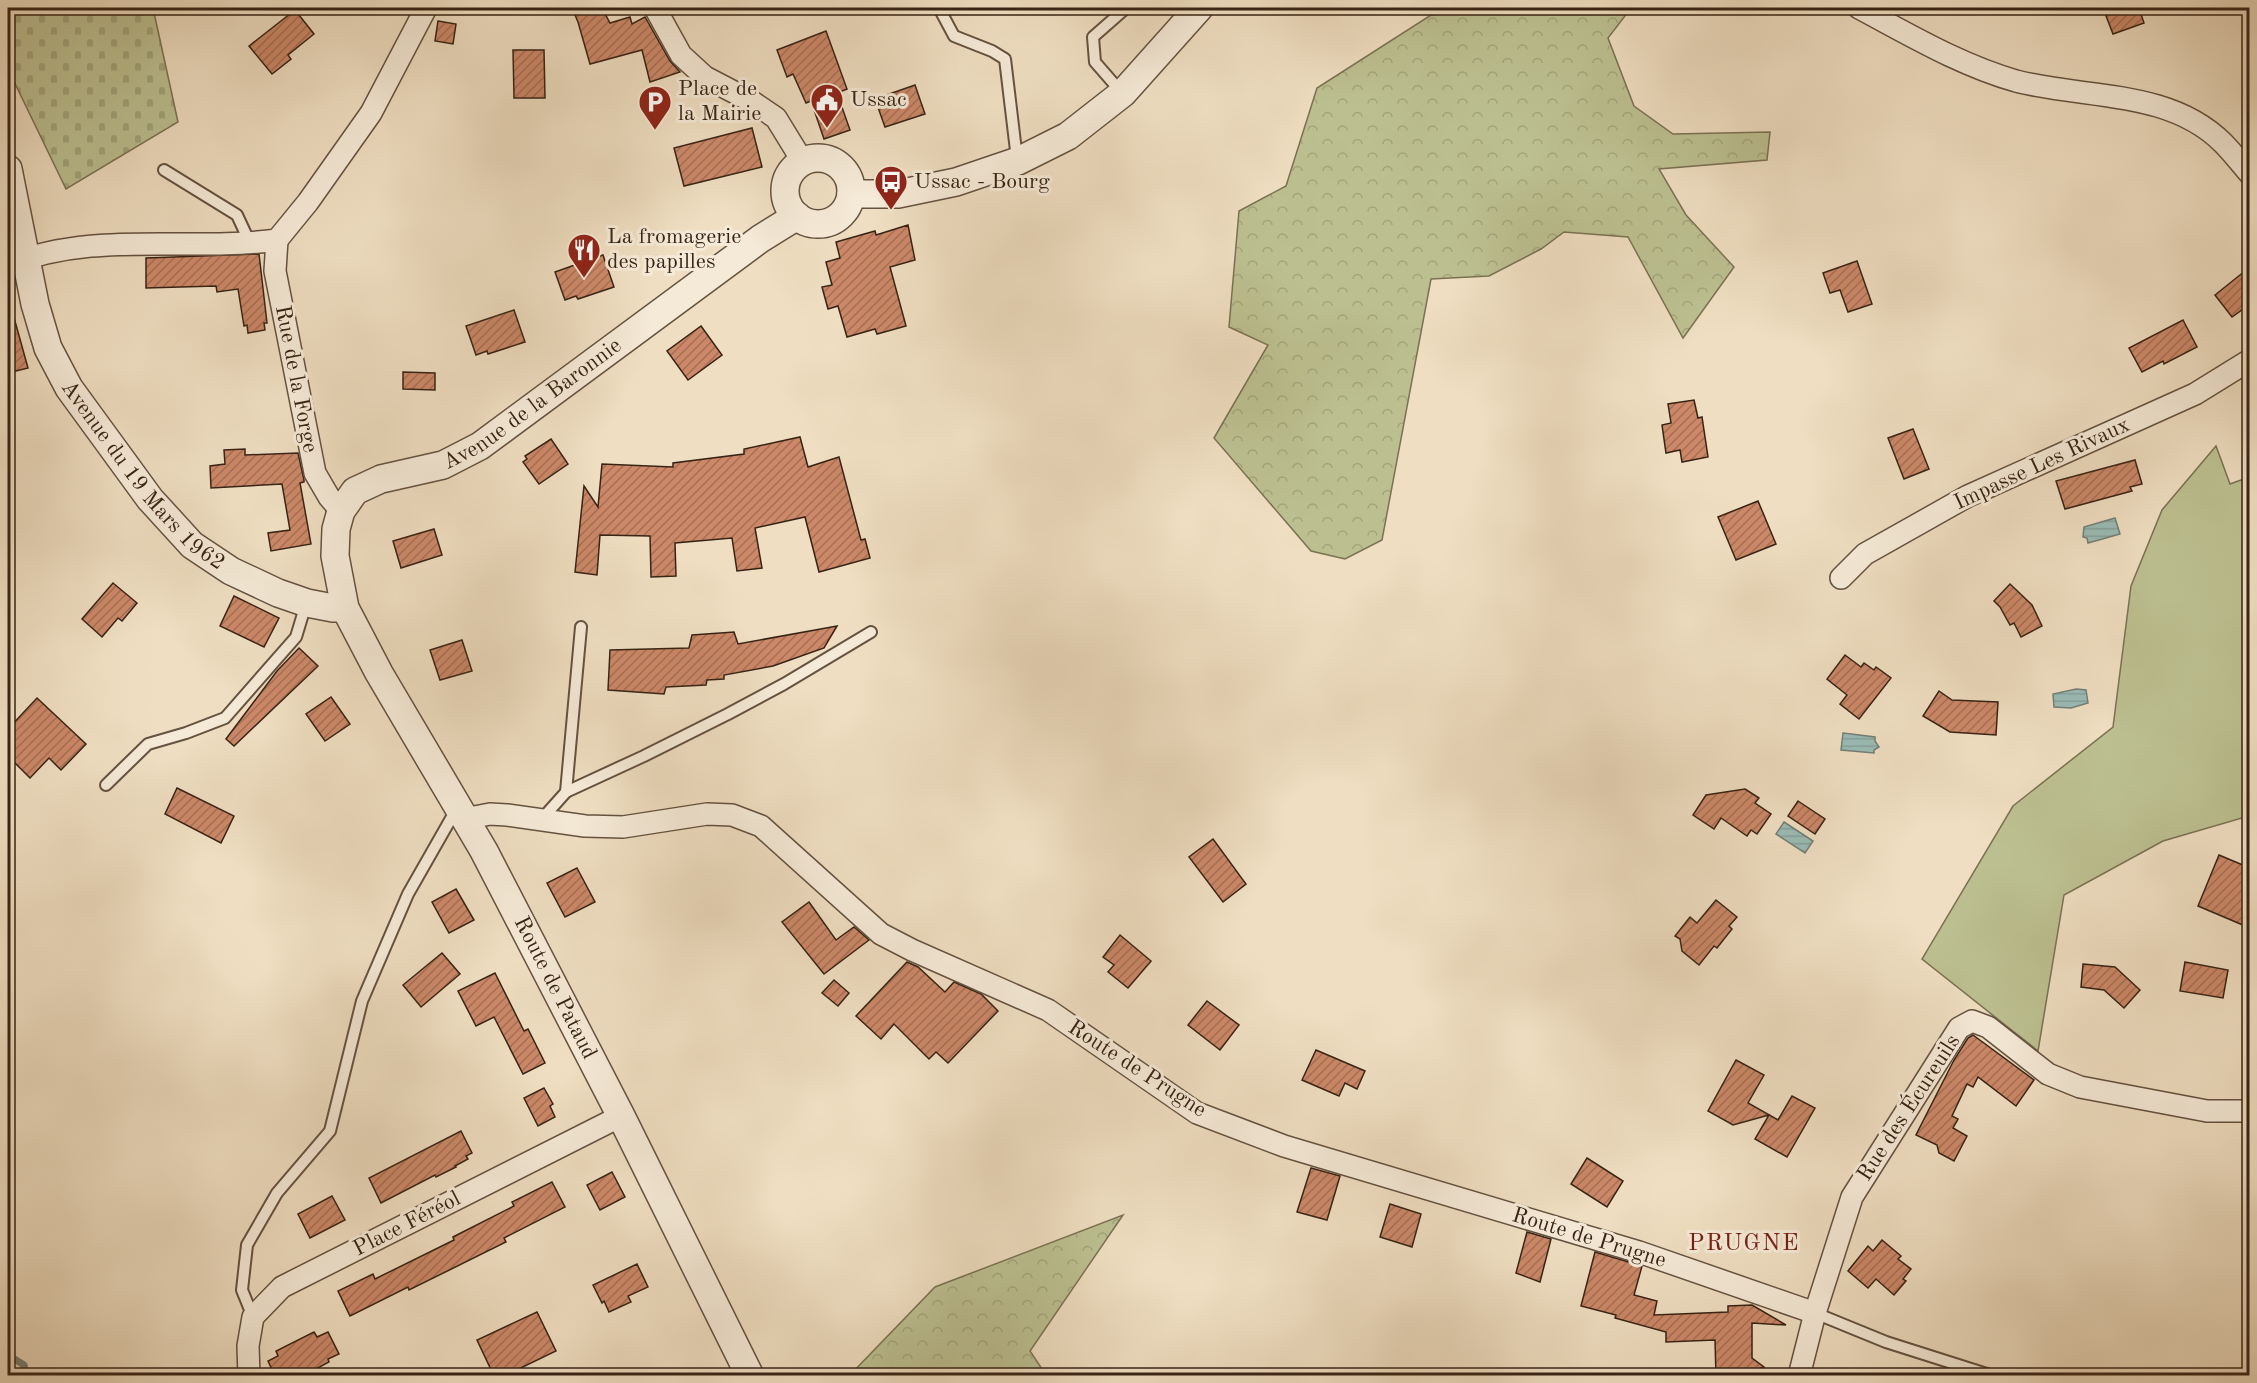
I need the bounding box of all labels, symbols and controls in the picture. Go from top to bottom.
place label: Place de la Mairie [678,78,761,125]
public building icon: Ussac [809,82,845,129]
parking icon: Place de la Mairie [637,84,673,131]
place label: Ussac [850,89,907,111]
bus stop icon: Ussac - Bourg [873,164,909,211]
place label: Ussac - Bourg [914,171,1050,193]
place label: La fromagerie des papilles [607,226,741,273]
restaurant icon: La fromagerie des papilles [566,232,602,279]
street label: Rue de la Forge [271,303,321,455]
street label: Avenue de la Baronnie [440,334,626,474]
street label: Avenue du 19 Mars 1962 [57,377,229,575]
street label: Impasse Les Rivaux [1951,414,2133,514]
street label: Route de Pataud [510,913,600,1063]
street label: Route de Prugne [1064,1016,1210,1122]
street label: Rue des Écureuils [1851,1029,1965,1185]
street label: Place Féréol [350,1188,464,1260]
street label: Route de Prugne [1509,1204,1669,1272]
district label: PRUGNE [1688,1232,1800,1256]

